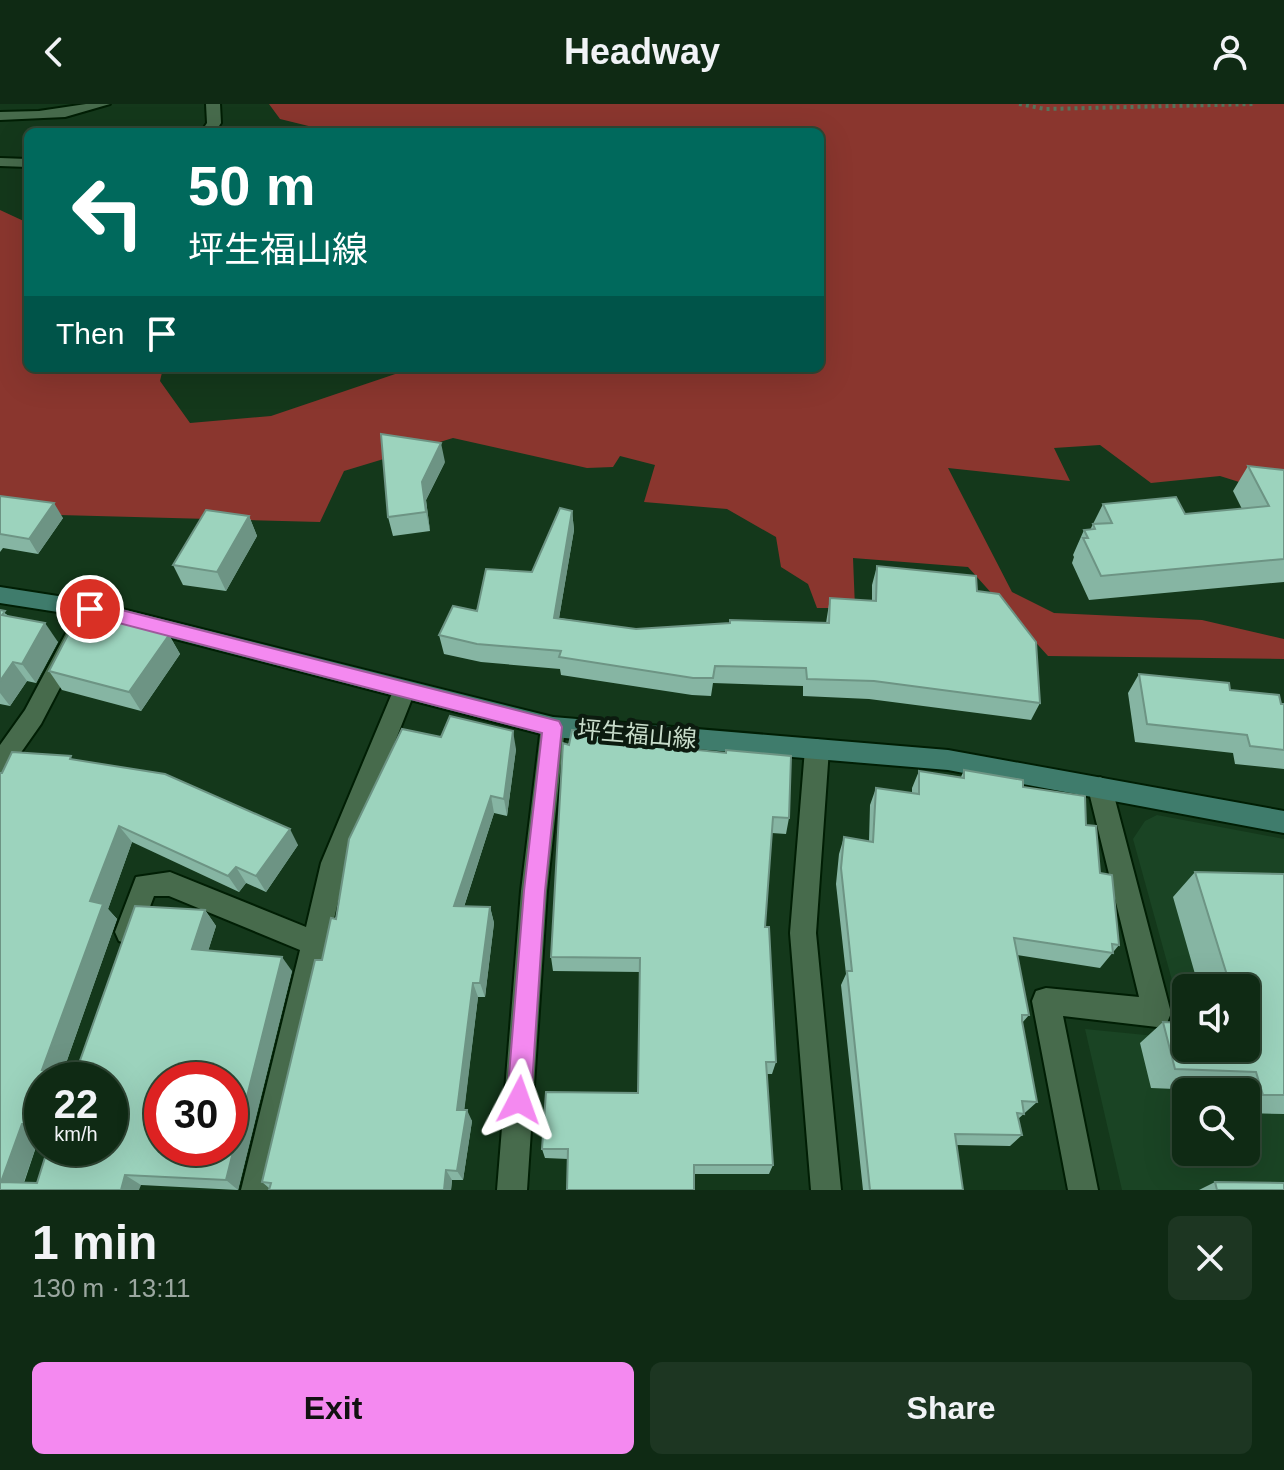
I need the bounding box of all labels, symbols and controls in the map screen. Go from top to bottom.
icon: back [32,30,76,74]
icon: person [1208,30,1252,74]
text: Headway [564,31,720,72]
text: 50 m [188,154,316,217]
icon: left [56,160,160,264]
text: 坪生福山線 [188,229,368,270]
icon: arrive [140,312,184,356]
text: Then [56,317,124,350]
pin [56,575,124,643]
icon: arrive [68,587,112,631]
street label: 坪生福山線 [576,715,698,753]
map controls [1172,974,1260,1166]
button: sound [1172,974,1260,1062]
position arrow [477,1058,561,1142]
speed limit sign: 30 [144,1062,248,1166]
button: search [1172,1078,1260,1166]
text: 22 [54,1082,98,1126]
text: km/h [54,1123,98,1145]
text: 1 min [32,1216,157,1269]
button: close [1168,1216,1252,1300]
text: 130 m · 13:11 [32,1273,191,1303]
button: Exit [32,1362,634,1454]
button: Share [650,1362,1252,1454]

